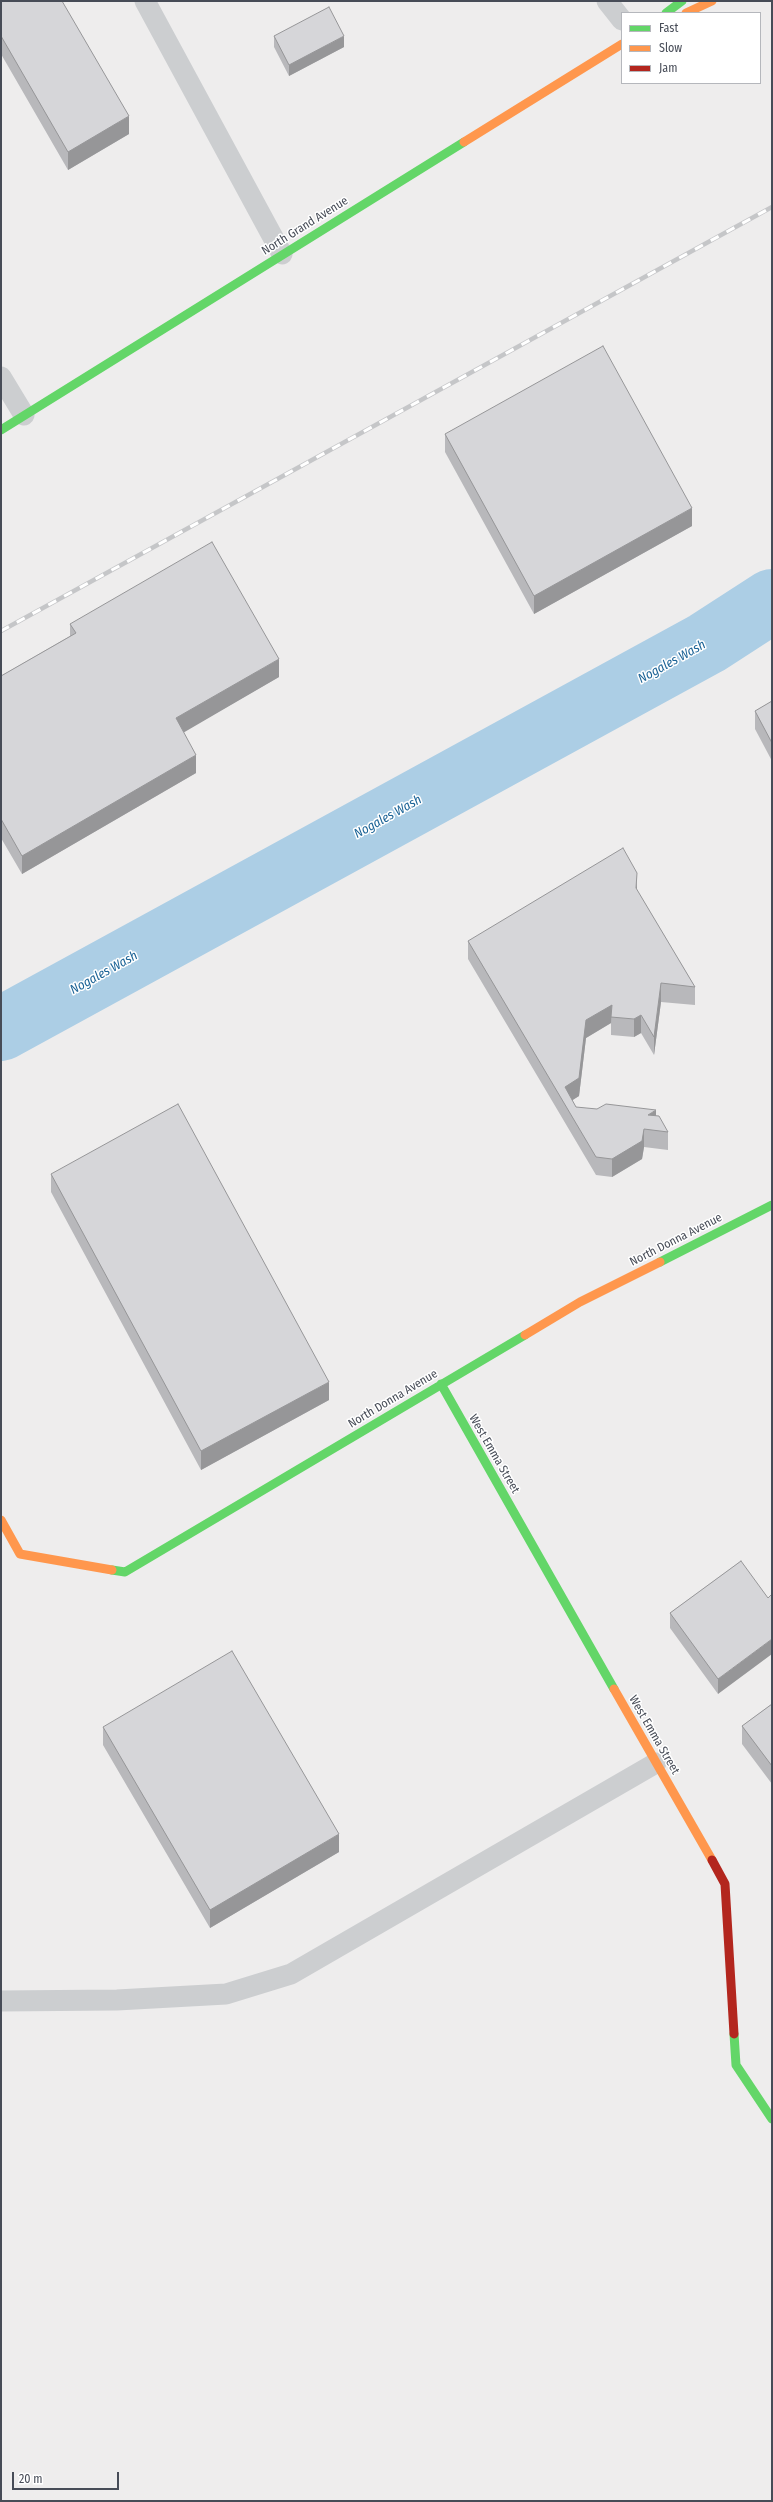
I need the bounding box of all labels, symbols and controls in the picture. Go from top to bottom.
legend [621,12,761,84]
text: Fast [659,21,678,35]
text: Slow [659,41,682,55]
text: Jam [659,61,677,75]
street label: North Grand Avenue [259,194,351,258]
water label: Nogales Wash [636,637,708,687]
water label: Nogales Wash [352,792,424,842]
water label: Nogales Wash [68,948,140,998]
street label: North Donna Avenue [627,1211,725,1269]
street label: North Donna Avenue [346,1367,440,1431]
street label: West Emma Street [466,1412,522,1496]
street label: West Emma Street [626,1693,682,1777]
scale bar [14,2464,121,2490]
text: 20 m [19,2472,43,2486]

